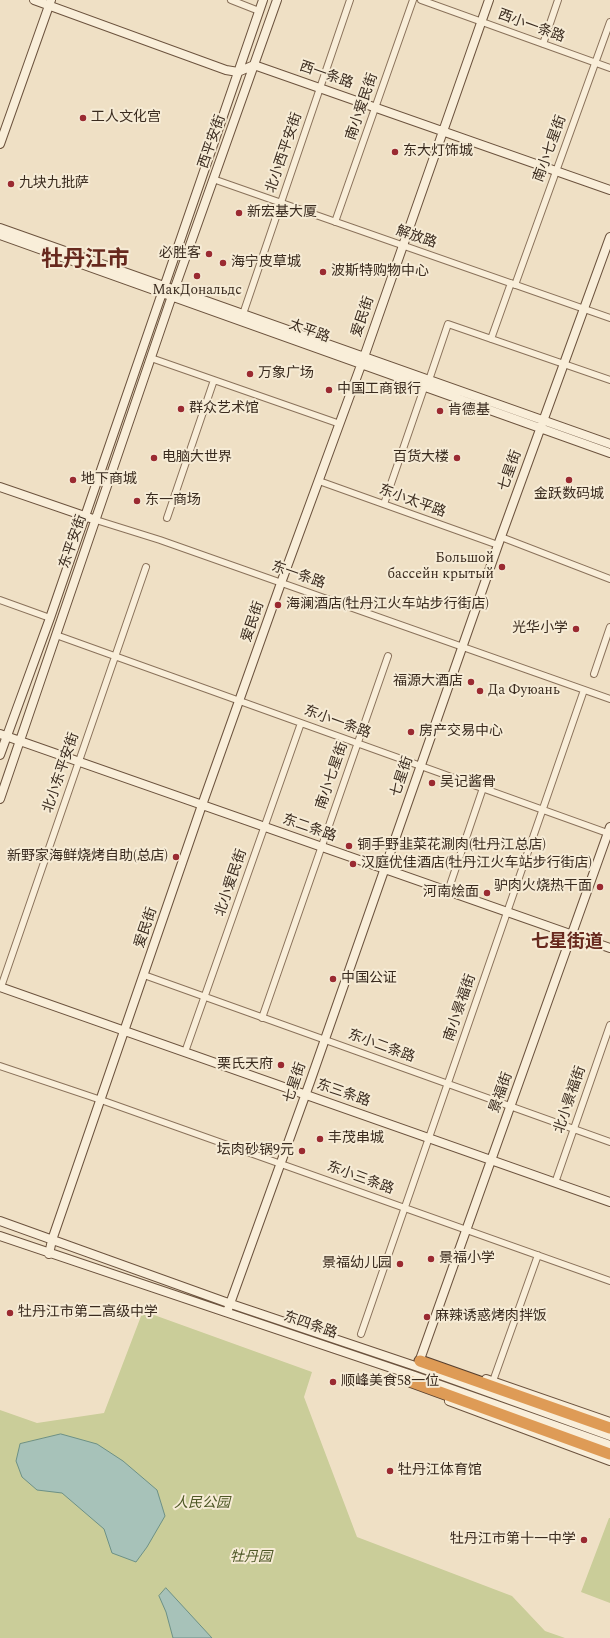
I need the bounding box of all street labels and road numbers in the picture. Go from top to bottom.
street label: 西小一条路 [495,7,567,47]
street label: 西一条路 [297,59,355,93]
street label: 南小爱民街 [344,71,382,143]
street label: 北小西平安街 [263,111,307,195]
street label: 西平安街 [196,113,230,171]
street label: 南小七星街 [531,113,571,185]
street label: 解放路 [393,223,439,253]
street label: 爱民街 [349,294,379,340]
street label: 太平路 [286,317,332,347]
street label: 七星街 [496,448,526,494]
street label: 东小太平路 [376,482,448,522]
street label: 东平安街 [57,513,91,571]
street label: 东一条路 [269,559,327,593]
street label: 爱民街 [239,599,269,645]
street label: 东小一条路 [301,703,373,743]
street label: 北小东平安街 [40,731,84,815]
street label: 南小七星街 [314,740,352,812]
street label: 七星街 [388,754,418,800]
street label: 东二条路 [280,812,338,846]
street label: 北小爱民街 [213,847,251,919]
street label: 爱民街 [132,905,162,951]
street label: 南小景福街 [442,972,480,1044]
street label: 东小二条路 [345,1027,417,1067]
street label: 七星街 [281,1060,311,1106]
street label: 北小景福街 [552,1064,590,1136]
street label: 景福街 [487,1070,517,1116]
street label: 东三条路 [314,1077,372,1111]
street label: 东小三条路 [324,1159,396,1199]
street label: 东四条路 [281,1309,339,1343]

